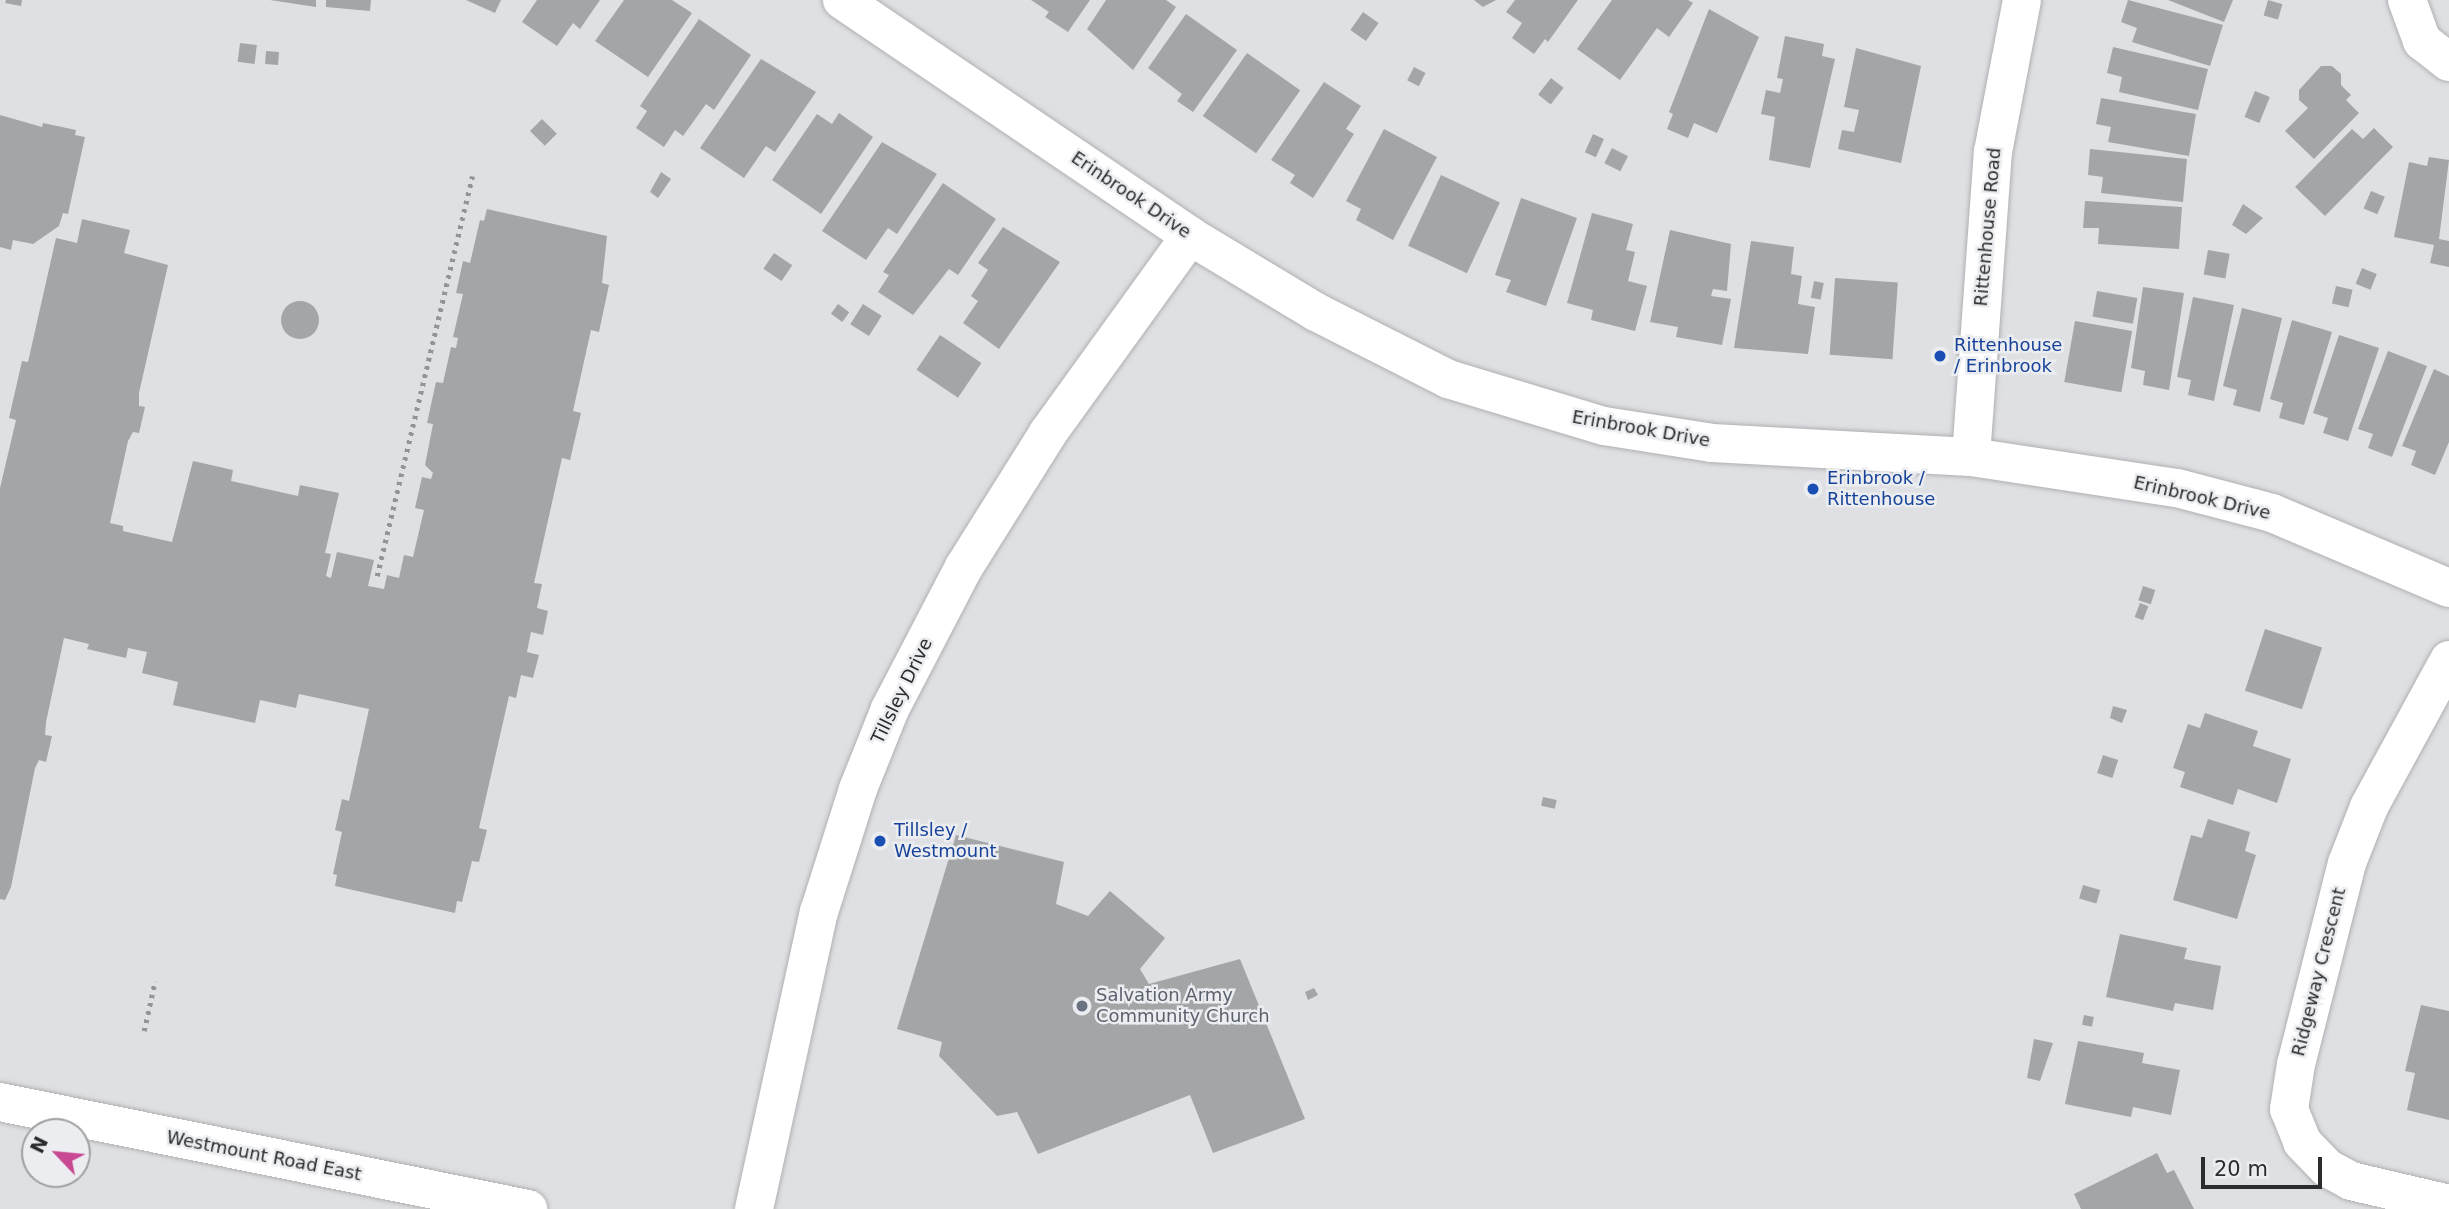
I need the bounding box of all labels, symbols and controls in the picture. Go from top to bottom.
street label: Erinbrook Drive [1067,147,1195,243]
street label: Rittenhouse Road [1970,147,2006,307]
place label: Rittenhouse / Erinbrook [1954,335,2062,378]
marker: Rittenhouse / Erinbrook [1932,348,1948,364]
street label: Erinbrook Drive [1570,406,1712,452]
place label: Erinbrook / Rittenhouse [1827,468,1935,510]
street label: Erinbrook Drive [2131,472,2273,524]
marker: Erinbrook / Rittenhouse [1805,481,1821,497]
street label: Tillsley Drive [867,634,937,748]
place label: Tillsley / Westmount [894,820,997,862]
marker: Tillsley / Westmount [872,833,888,849]
street label: Ridgeway Crescent [2288,885,2350,1059]
place label: Salvation Army Community Church [1096,985,1270,1028]
marker: Salvation Army Community Church [1074,998,1090,1014]
north arrow [21,1118,91,1188]
street label: Westmount Road East [165,1126,363,1186]
text: N [26,1133,52,1157]
scale bar [2204,1142,2325,1186]
text: 20 m [2214,1157,2268,1181]

